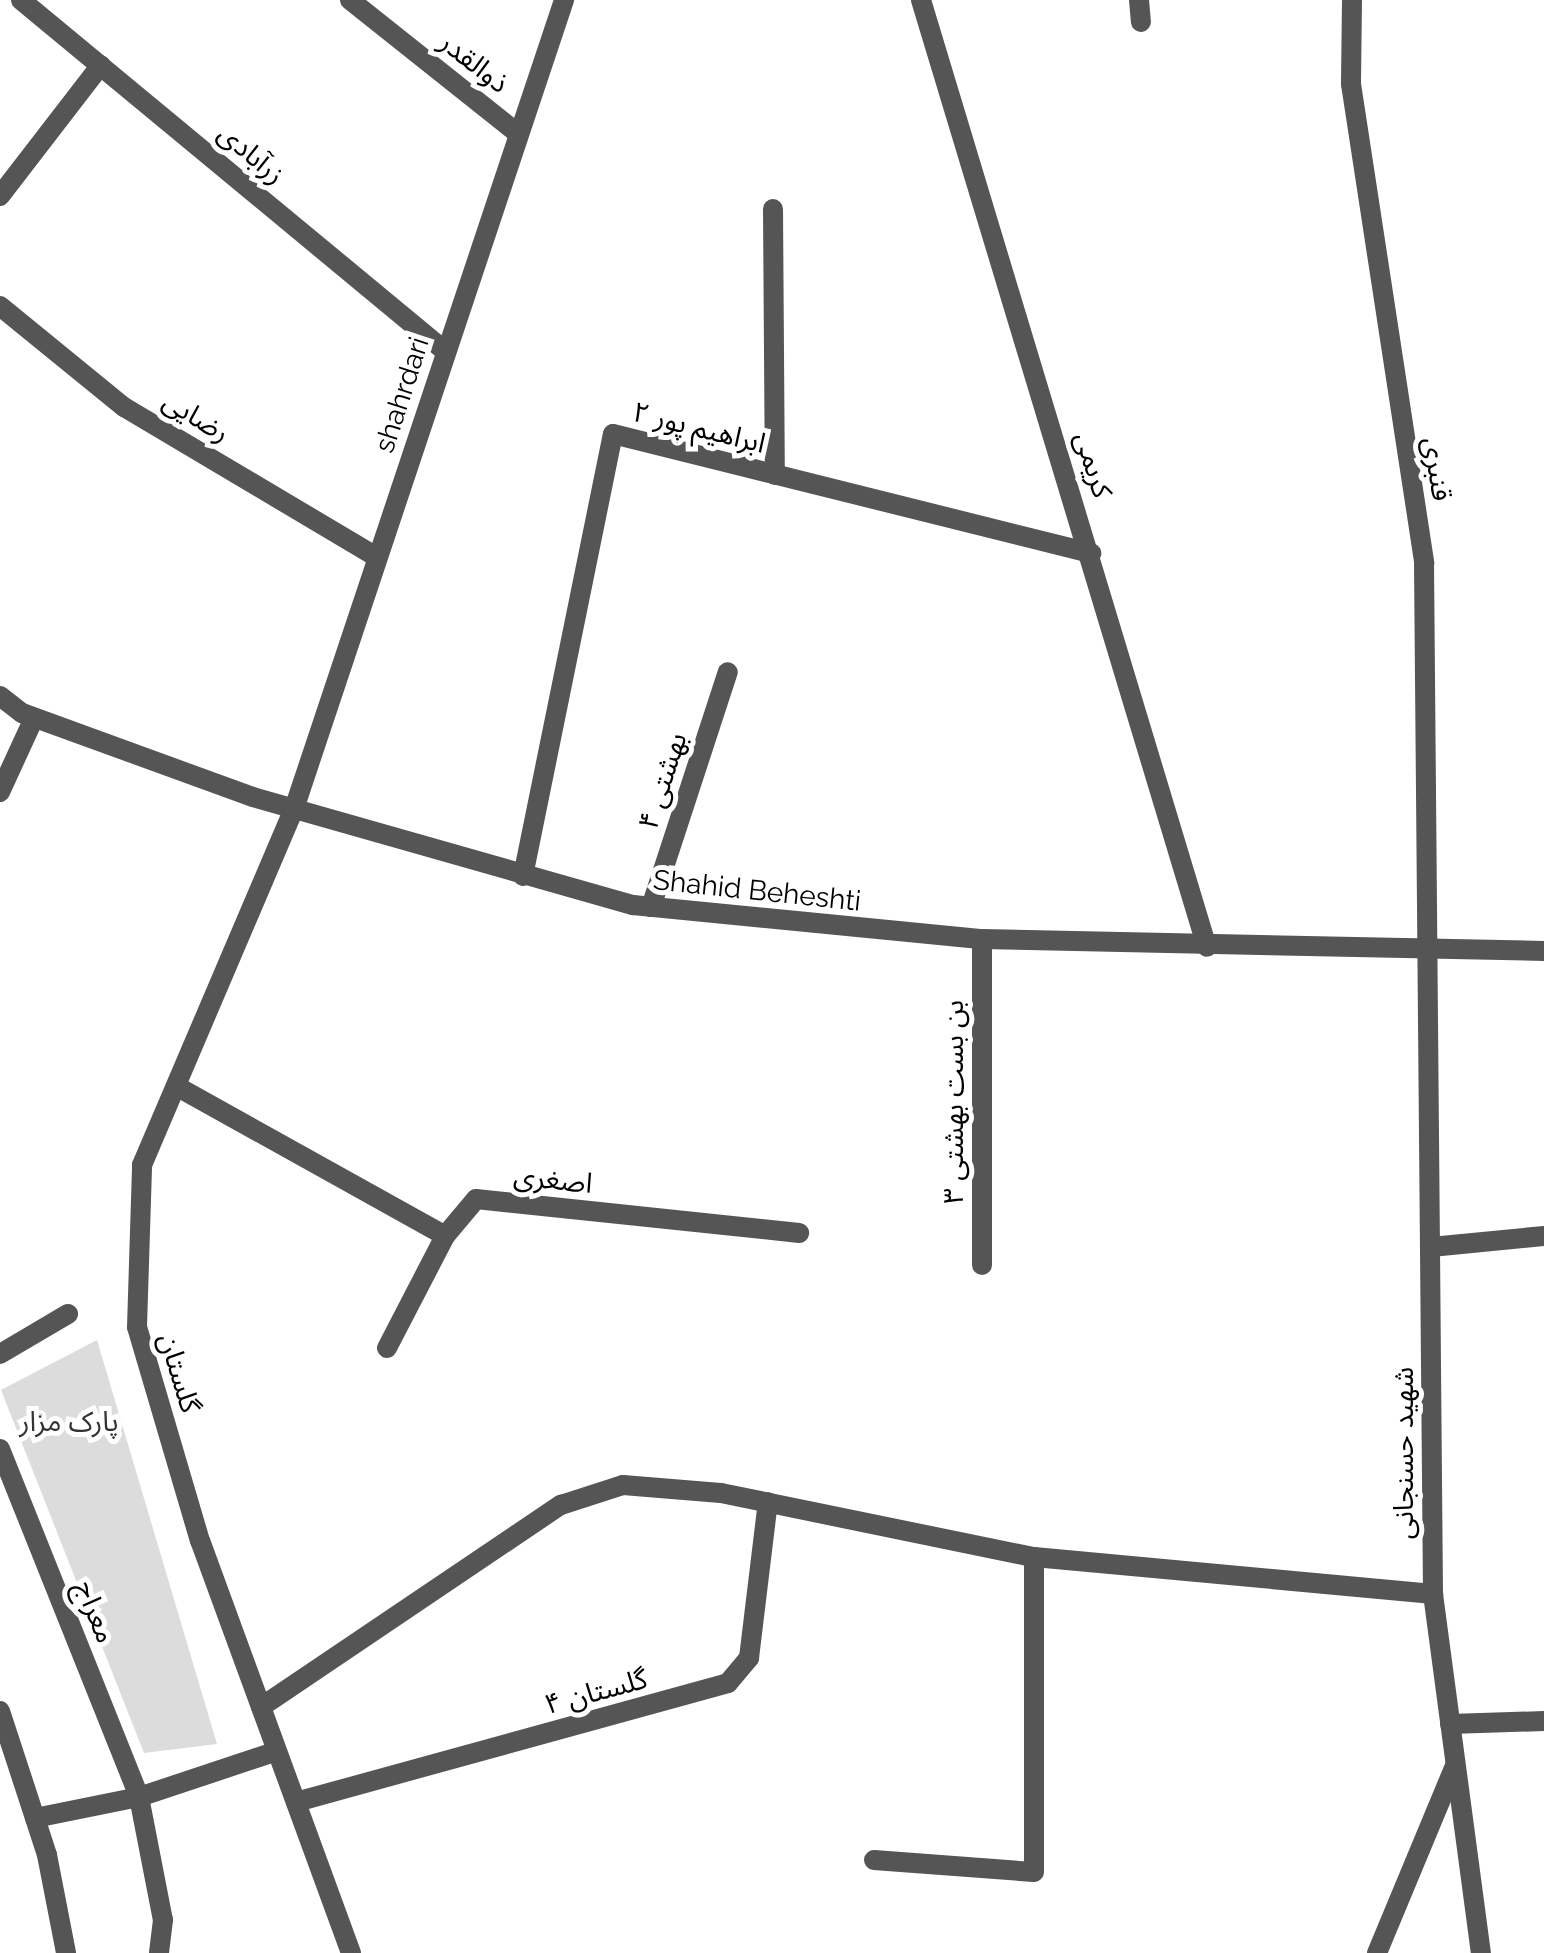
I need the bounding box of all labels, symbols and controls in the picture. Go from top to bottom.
street label: ذوالقدر [433,25,515,101]
street label: زرآبادی [211,116,291,192]
street label: shahrdari [368,333,436,457]
street label: رضایی [157,384,235,450]
street label: ابراهیم پور ۲ [629,395,769,461]
street label: کریمی [1067,428,1119,502]
street label: قنبری [1415,435,1459,503]
street label: بهشتی ۴ [632,728,694,834]
street label: Shahid Beheshti [652,863,862,919]
street label: بن بست بهشتی ۳ [937,1000,971,1204]
street label: اصغری [512,1159,594,1201]
street label: گلستان [151,1329,207,1417]
street label: شهید حسنجانی [1387,1367,1421,1539]
park label: پارک مزار [19,1405,119,1439]
street label: معراج [67,1576,123,1648]
street label: گلستان ۴ [541,1662,651,1722]

